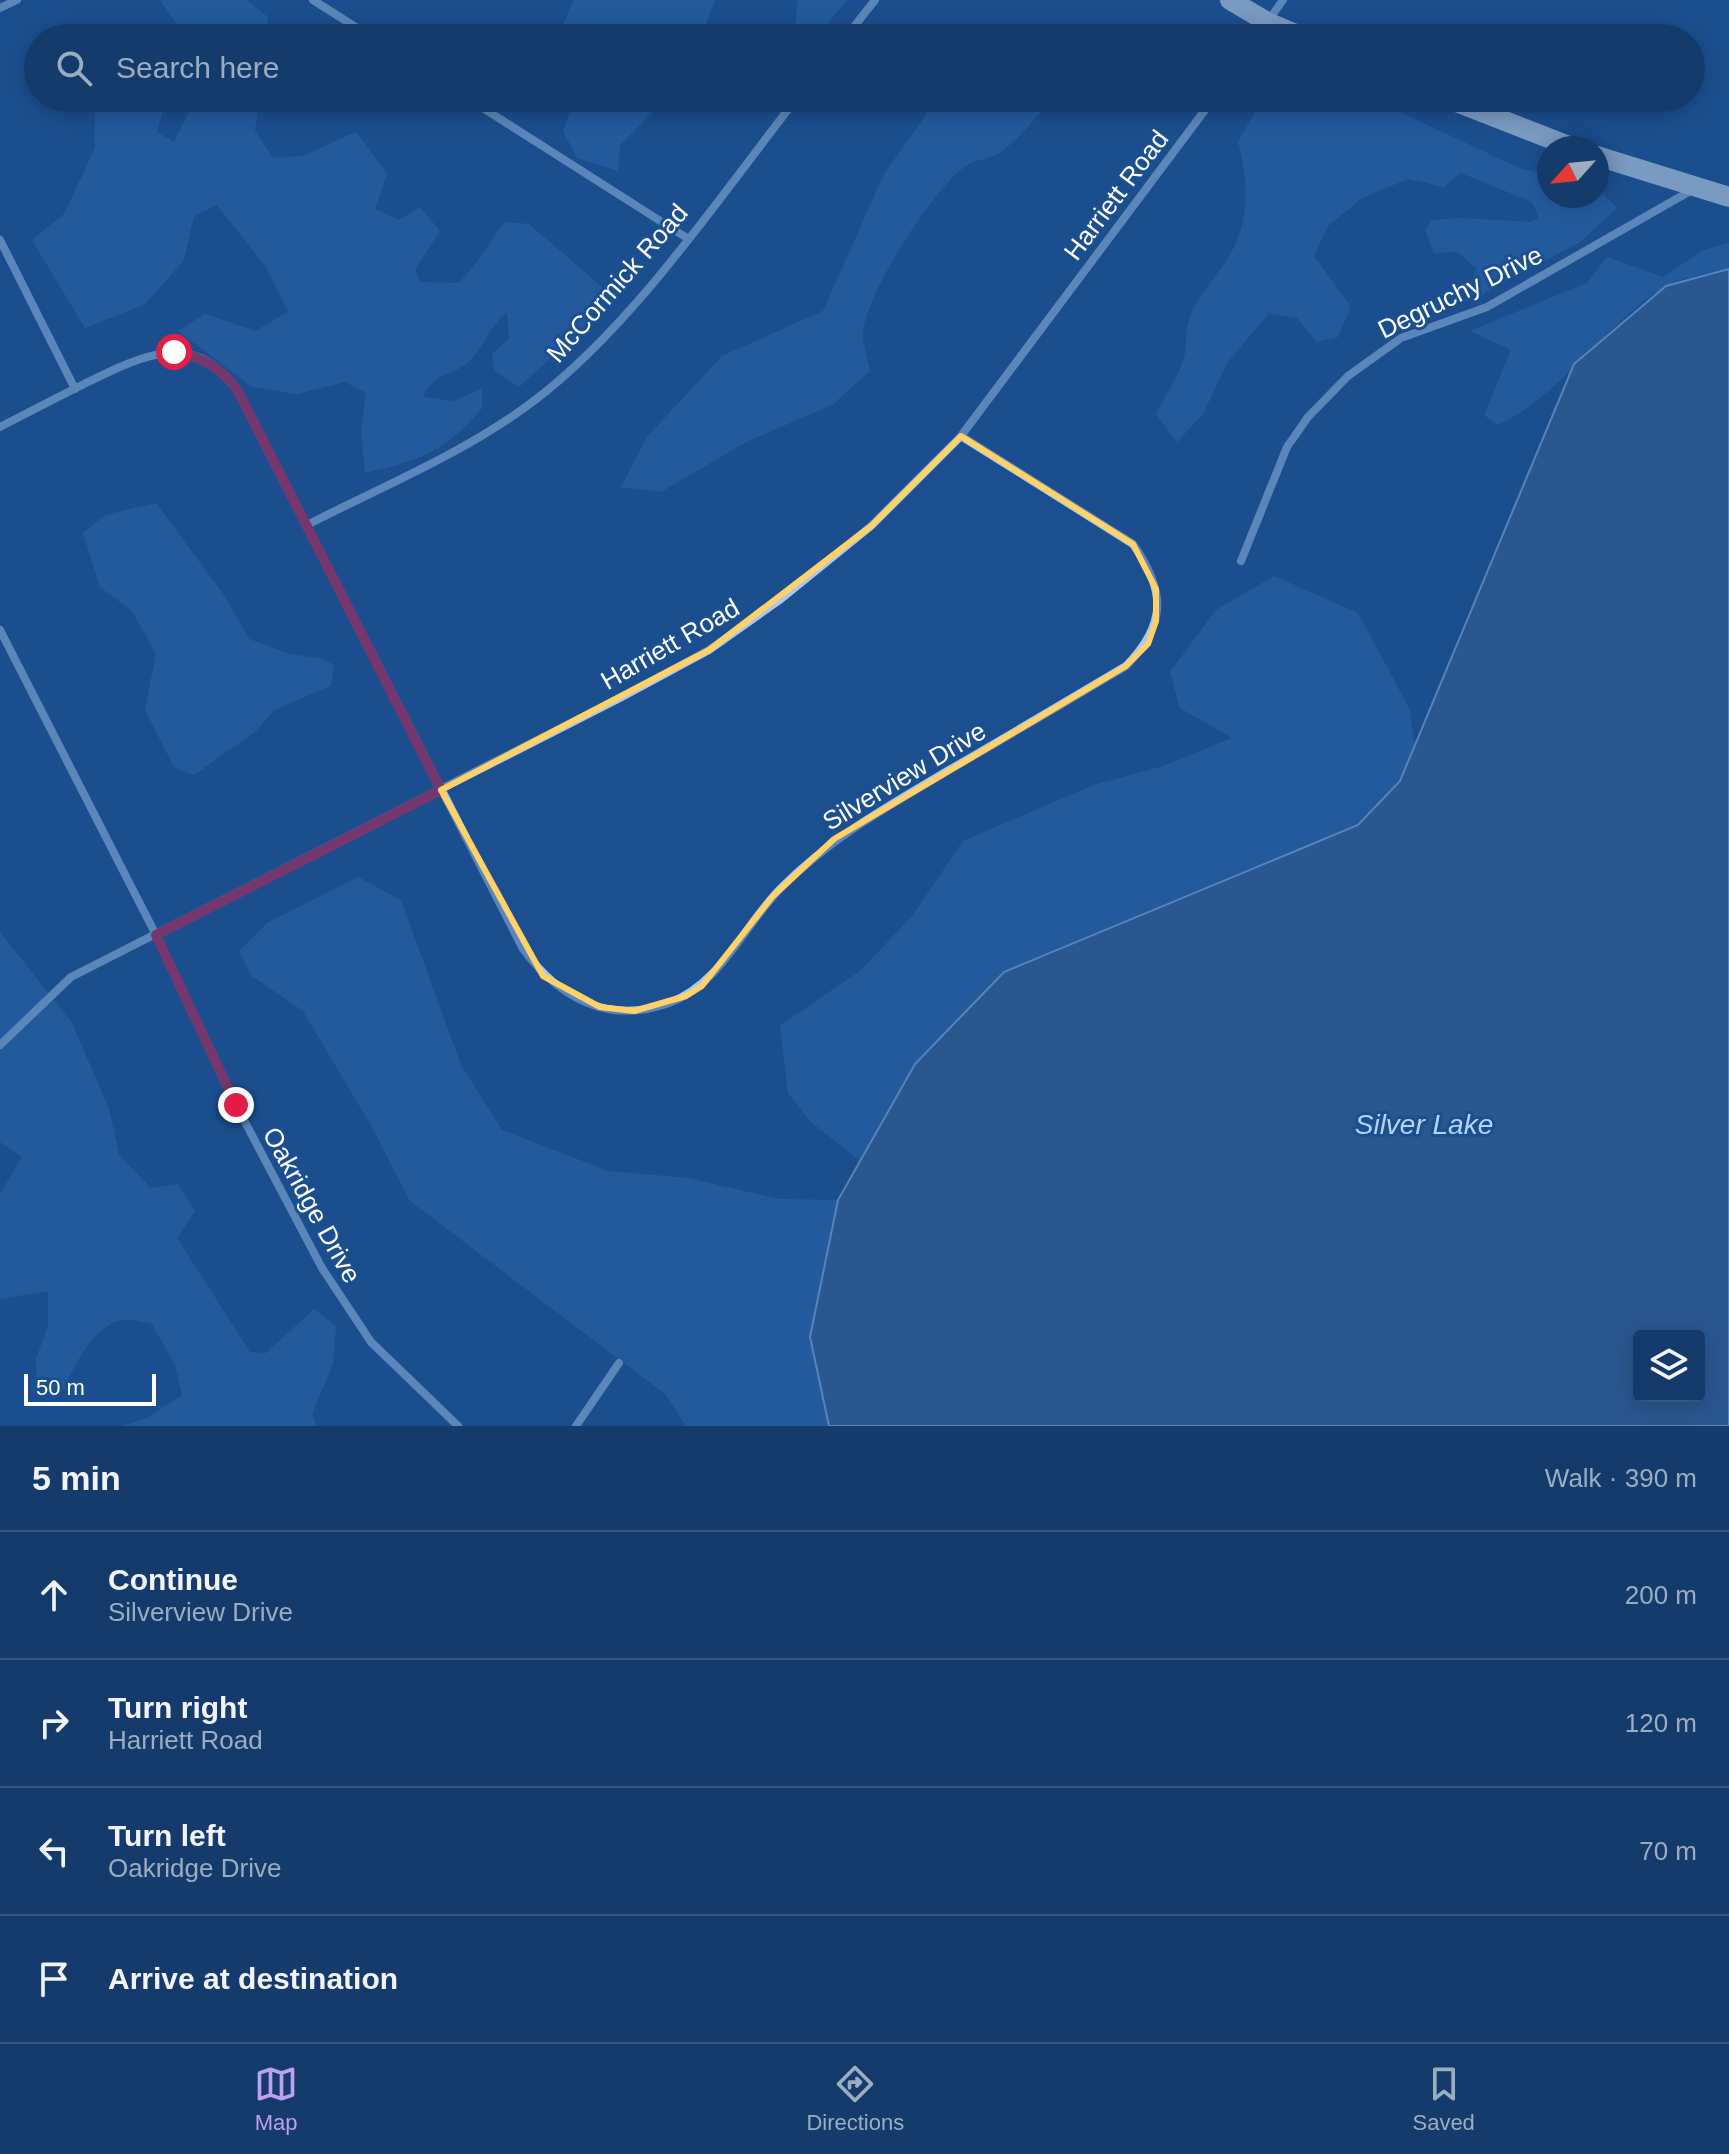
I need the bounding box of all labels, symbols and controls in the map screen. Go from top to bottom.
search box [24,24,1705,112]
icon: search [52,46,96,90]
text: Search here [116,51,279,84]
street label: Harriett Road [1057,124,1175,266]
north arrow [1537,136,1609,208]
street label: McCormick Road [540,198,694,368]
street label: Degruchy Drive [1373,239,1547,345]
route start [156,334,192,370]
street label: Harriett Road [596,592,744,696]
street label: Silverview Drive [817,716,991,836]
route end [218,1087,254,1123]
water label: Silver Lake [1355,1109,1493,1140]
street label: Oakridge Drive [257,1122,367,1288]
map controls [1633,1330,1705,1402]
button: layers [1633,1330,1705,1402]
scale bar [24,1370,156,1406]
text: 50 m [36,1375,85,1400]
text: 5 min [32,1459,121,1497]
text: Walk · 390 m [1545,1463,1697,1493]
text: Continue [108,1563,238,1596]
icon: ahead [32,1573,76,1617]
text: 200 m [1625,1580,1697,1610]
text: Silverview Drive [108,1597,293,1627]
text: Turn right [108,1691,247,1724]
icon: right [32,1701,76,1745]
text: 120 m [1625,1708,1697,1738]
text: Harriett Road [108,1725,263,1755]
text: Turn left [108,1819,226,1852]
icon: left [32,1829,76,1873]
text: 70 m [1639,1836,1697,1866]
text: Oakridge Drive [108,1853,281,1883]
icon: arrive [32,1957,76,2001]
text: Arrive at destination [108,1962,398,1995]
tab: Map [254,2062,298,2136]
tab: Directions [806,2062,904,2136]
tab: Saved [1412,2062,1475,2136]

